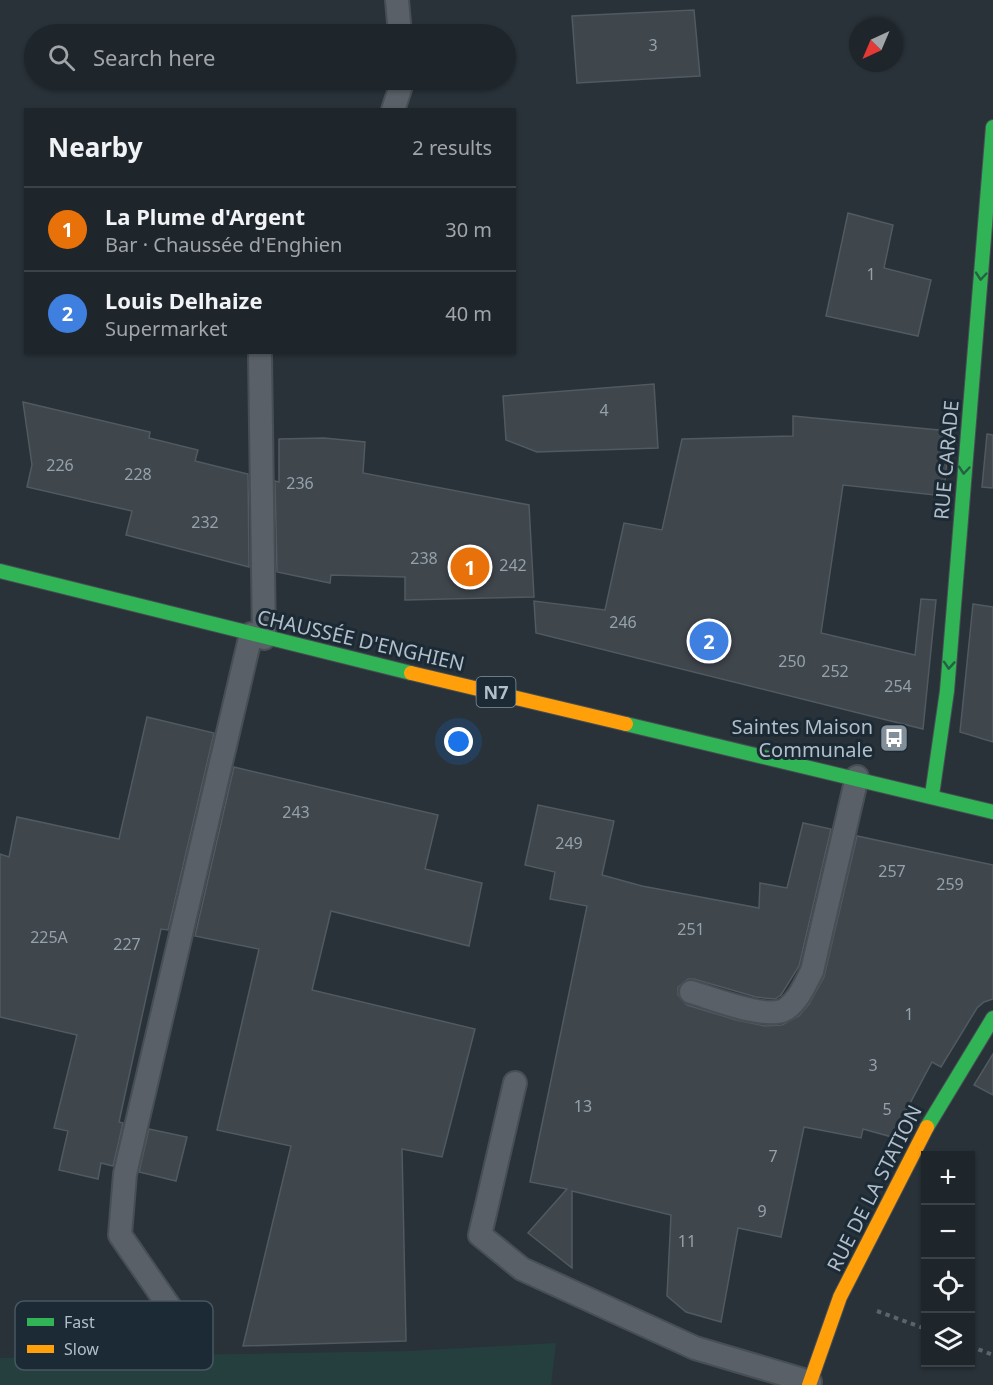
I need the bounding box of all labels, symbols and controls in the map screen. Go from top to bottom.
north arrow [849,18,903,72]
search box [24,24,516,90]
house number: 3 [648,34,658,56]
icon: search [45,41,78,74]
text: Search here [93,42,215,72]
text: Nearby [48,129,143,165]
text: 2 results [412,134,492,161]
text: La Plume d'Argent [105,201,305,231]
text: 1 [62,216,73,243]
text: 30 m [445,216,492,243]
text: Bar · Chaussée d'Enghien [105,231,342,258]
house number: 1 [866,263,876,285]
one-way arrow [975,272,988,281]
text: Louis Delhaize [105,285,263,315]
text: 2 [62,300,73,327]
text: 40 m [445,300,492,327]
text: Supermarket [105,315,228,342]
house number: 4 [599,399,609,421]
street label: RUE CARADE [927,399,965,521]
house number: 226 [46,454,74,476]
house number: 228 [124,463,152,485]
one-way arrow [958,466,971,475]
house number: 236 [286,472,314,494]
house number: 232 [191,511,219,533]
pin: 1 [450,544,490,590]
house number: 238 [410,547,438,569]
house number: 242 [499,554,527,576]
street label: CHAUSSÉE D'ENGHIEN [255,603,467,677]
house number: 246 [609,611,637,633]
pin: 2 [690,618,728,664]
house number: 250 [778,650,806,672]
house number: 252 [821,660,849,682]
one-way arrow [943,660,956,669]
house number: 254 [884,675,912,697]
road number: N7 [476,677,516,707]
place label: Saintes Maison Communale [731,713,873,763]
bus stop icon: Saintes Maison Communale [878,722,910,754]
your location [444,727,473,756]
house number: 243 [282,801,310,823]
house number: 249 [555,832,583,854]
house number: 257 [878,860,906,882]
house number: 259 [936,873,964,895]
house number: 251 [677,918,705,940]
house number: 225A [30,926,69,948]
house number: 227 [113,933,141,955]
house number: 1 [904,1003,914,1025]
house number: 3 [868,1054,878,1076]
house number: 13 [574,1095,592,1117]
house number: 5 [882,1098,892,1120]
street label: RUE DE LA STATION [820,1100,928,1276]
house number: 7 [768,1145,778,1167]
map controls [921,1151,975,1367]
button: + [921,1151,975,1205]
house number: 9 [757,1200,767,1222]
button: − [921,1205,975,1259]
house number: 11 [678,1230,696,1252]
button: locate [921,1259,975,1313]
legend [15,1301,213,1370]
text: Fast [64,1311,95,1333]
button: layers [921,1313,975,1367]
text: Slow [64,1338,99,1360]

